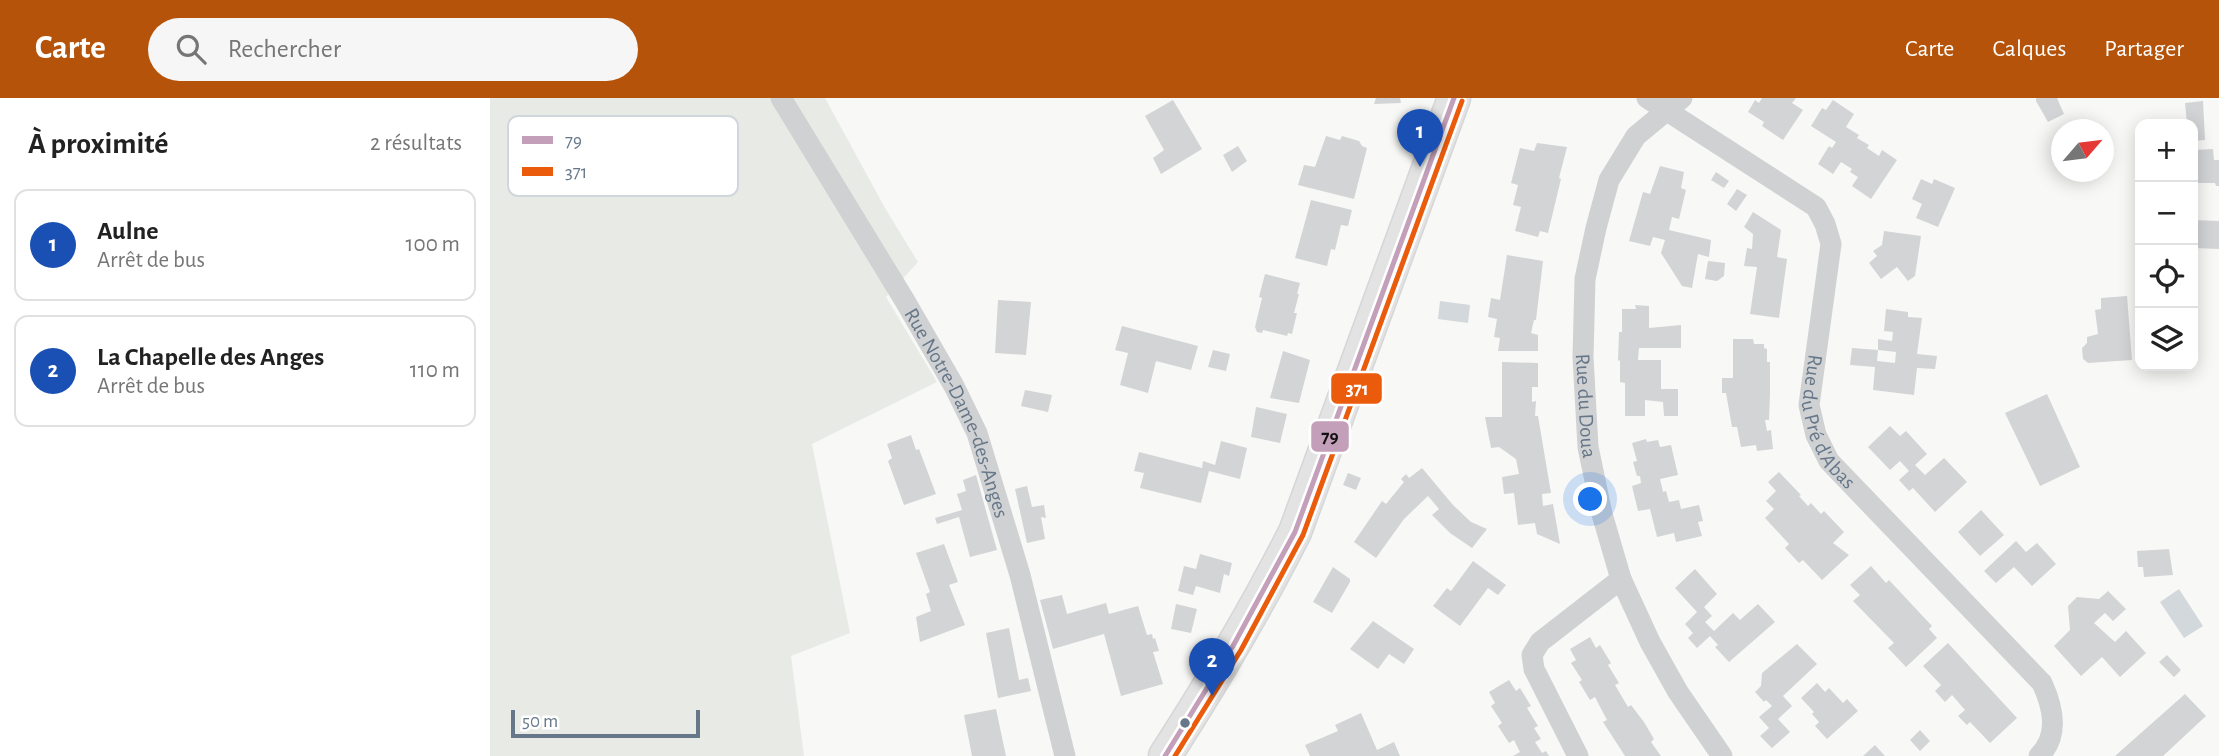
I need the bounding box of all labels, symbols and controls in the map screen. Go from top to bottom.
search box [148,18,638,81]
icon: search [172,30,210,68]
text: Carte [35,32,106,65]
text: Rechercher [228,36,341,62]
text: Carte [1905,37,1954,61]
text: Calques [1992,37,2066,61]
text: Partager [2104,37,2184,61]
pin: 1 [1397,109,1443,167]
legend [508,116,738,196]
north arrow [2051,119,2114,182]
map controls [2135,119,2198,371]
button: + [2135,119,2198,182]
text: À proximité [28,129,168,159]
text: 2 résultats [370,132,462,155]
text: 79 [565,132,582,151]
text: 371 [565,163,587,182]
button: − [2135,182,2198,245]
text: Aulne [97,218,159,244]
text: 1 [49,233,57,256]
text: 100 m [406,233,460,256]
button: locate [2135,245,2198,308]
text: Arrêt de bus [97,249,205,272]
street label: Rue Notre-Dame-des-Anges [900,305,1012,520]
button: layers [2135,308,2198,371]
text: La Chapelle des Anges [97,344,324,370]
street label: Rue du Doua [1572,353,1600,460]
street label: Rue du Pré d'Abas [1797,353,1859,493]
text: 2 [48,359,58,382]
text: 110 m [410,359,460,382]
line badge: 371 [1330,372,1383,405]
text: Arrêt de bus [97,375,205,398]
text: 371 [1345,380,1369,399]
line badge: 79 [1310,420,1350,453]
text: 79 [1321,428,1339,447]
your location [1573,482,1607,516]
pin: 2 [1189,638,1235,696]
scale bar [511,707,700,739]
text: 50 m [522,712,558,731]
unlabelled marker [1178,716,1192,730]

